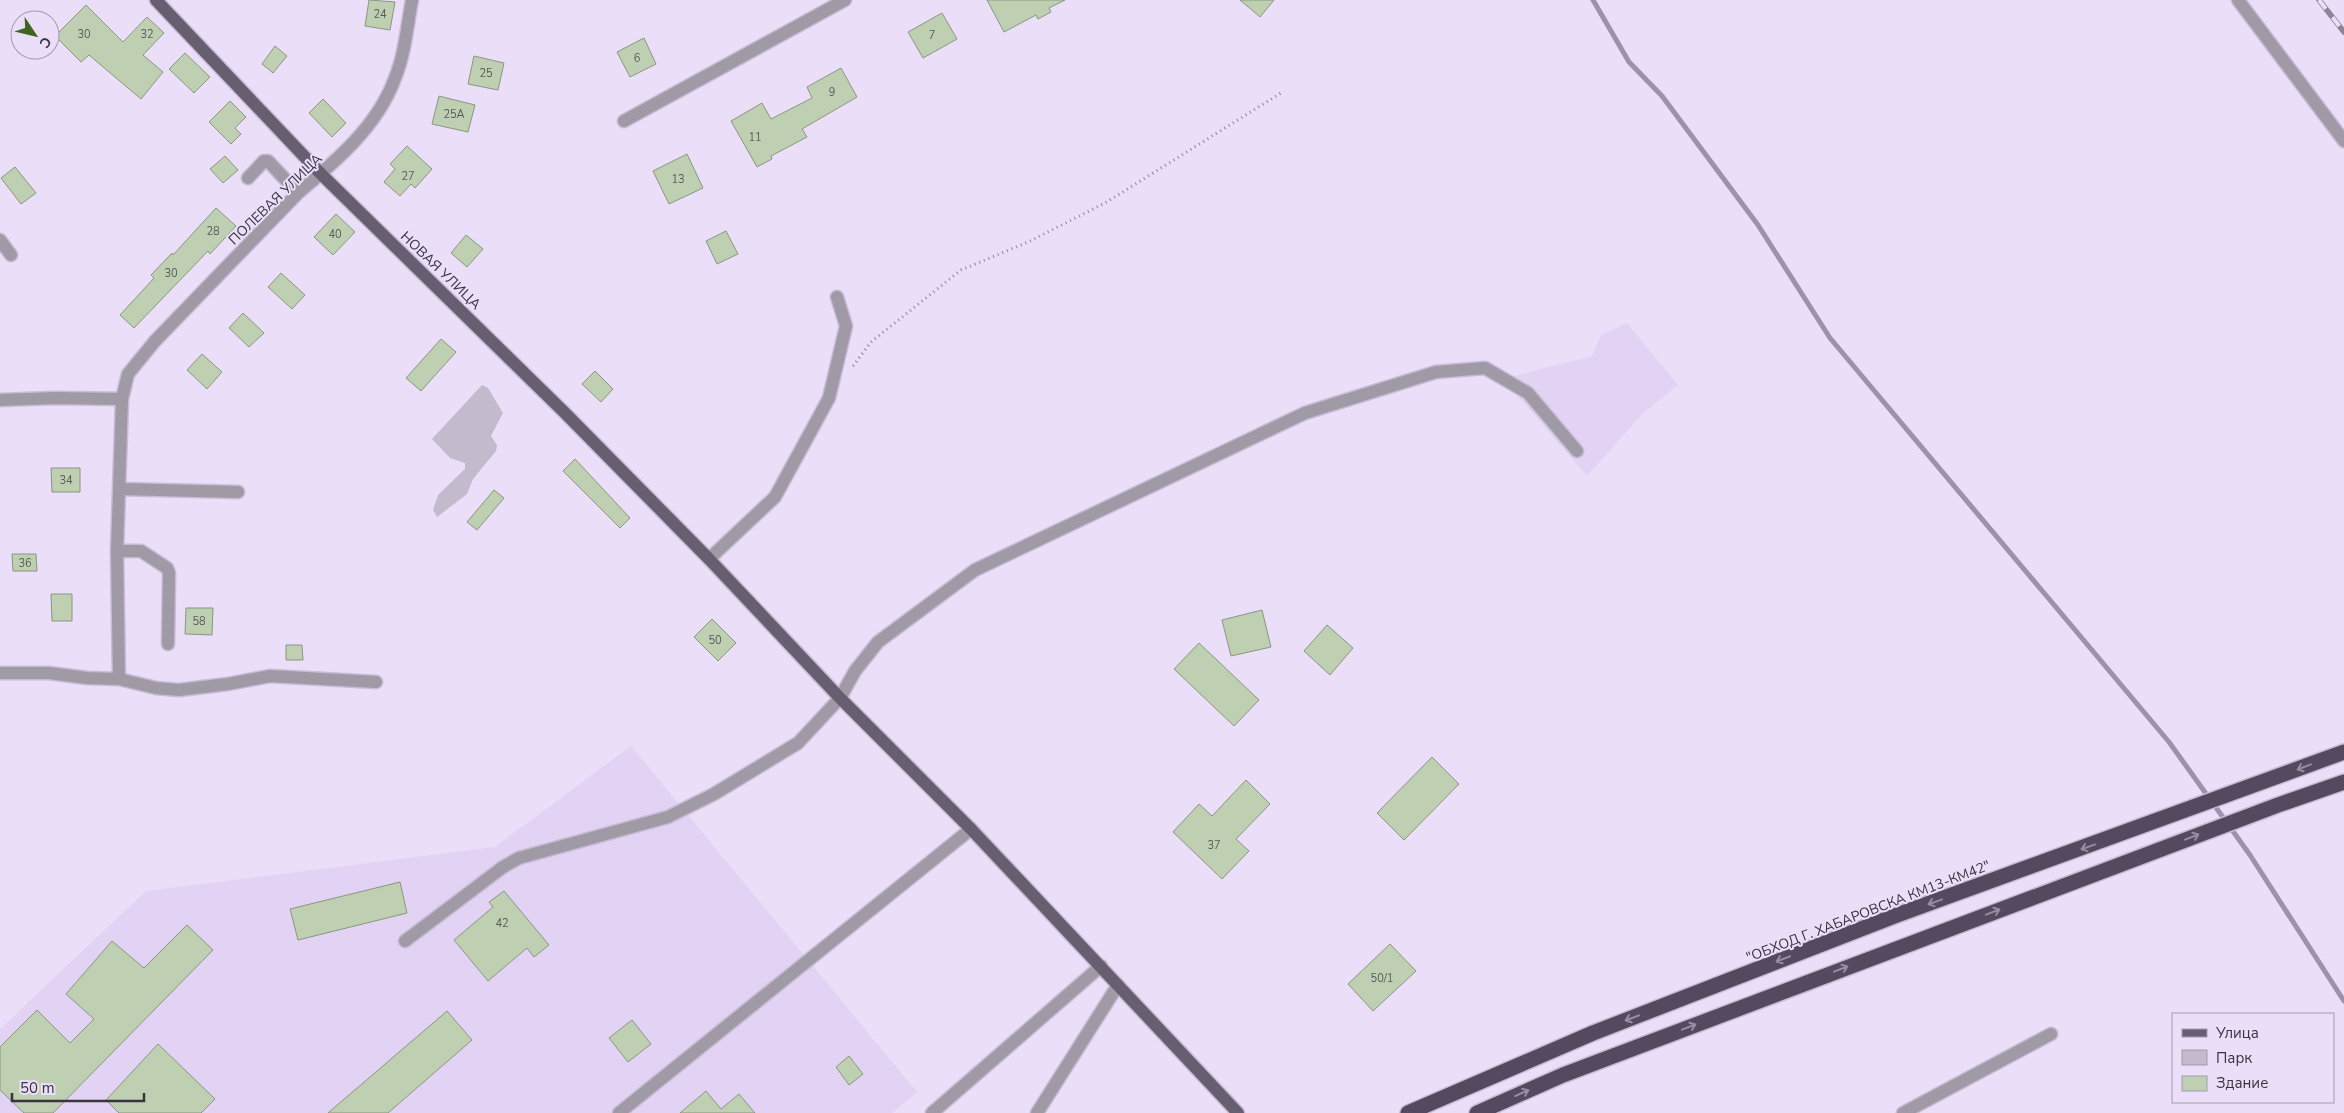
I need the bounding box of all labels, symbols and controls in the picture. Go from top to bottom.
house number: 24 [373,7,387,22]
north arrow [10,10,60,60]
house number: 30 [77,27,91,42]
house number: 32 [140,27,154,42]
house number: 7 [929,28,935,43]
text: С [34,33,56,52]
house number: 6 [634,51,641,66]
house number: 25 [479,66,493,81]
house number: 9 [829,85,835,100]
house number: 25А [443,107,465,122]
house number: 11 [748,130,762,145]
street label: ПОЛЕВАЯ УЛИЦА [224,150,326,249]
house number: 27 [401,169,415,184]
house number: 13 [671,172,685,187]
house number: 28 [206,224,220,239]
house number: 40 [328,227,342,242]
street label: НОВАЯ УЛИЦА [396,227,485,314]
house number: 30 [164,266,178,281]
house number: 34 [59,473,73,488]
house number: 36 [18,556,32,571]
house number: 58 [192,614,206,629]
house number: 50 [708,633,722,648]
one-way arrow [2296,763,2312,772]
one-way arrow [2184,832,2199,841]
house number: 37 [1207,838,1221,853]
one-way arrow [2081,843,2096,852]
street label: "ОБХОД Г. ХАБАРОВСКА КМ13-КМ42" [1743,856,1993,967]
one-way arrow [1927,897,1943,907]
one-way arrow [1985,907,2000,916]
house number: 42 [495,916,509,931]
one-way arrow [1776,955,1792,964]
one-way arrow [1833,964,1848,974]
house number: 50/1 [1371,971,1393,986]
legend [2172,1013,2334,1103]
one-way arrow [1625,1014,1640,1023]
one-way arrow [1681,1022,1696,1031]
text: Улица [2215,1023,2259,1043]
text: Парк [2216,1048,2252,1068]
scale bar [12,1070,145,1102]
text: Здание [2216,1073,2268,1093]
text: 50 m [20,1078,55,1098]
one-way arrow [1514,1088,1529,1098]

